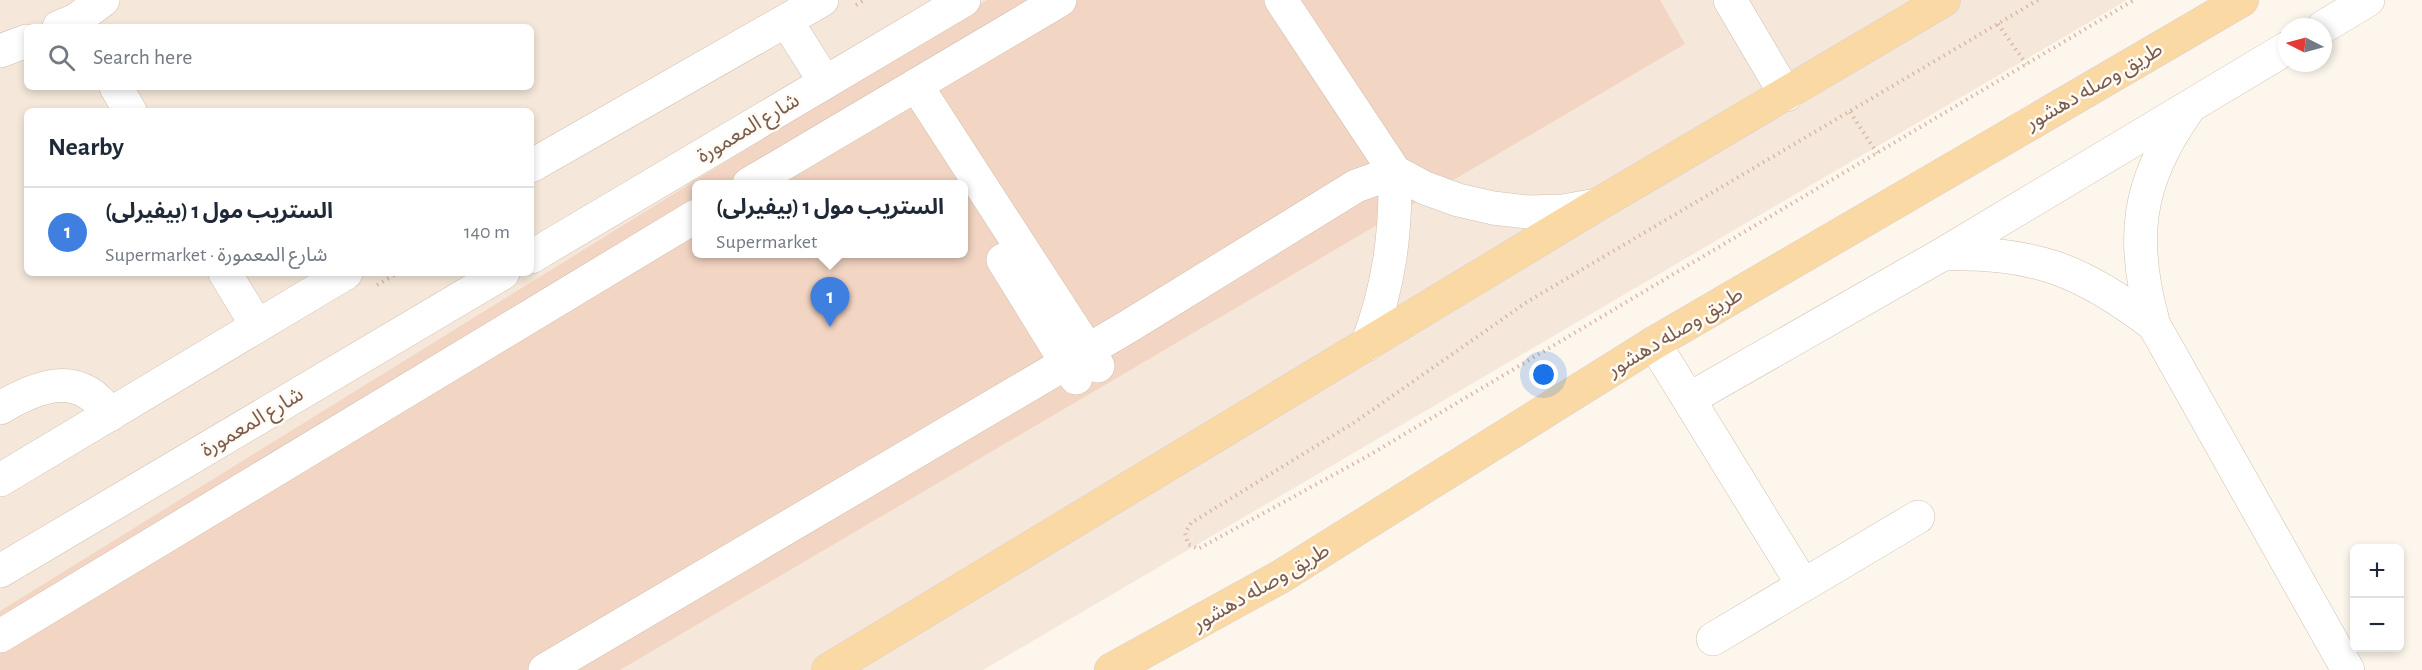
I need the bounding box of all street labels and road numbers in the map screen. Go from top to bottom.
street label: طريق وصله دهشور [2021,38,2167,136]
street label: شارع المعمورة [693,89,805,170]
street label: طريق وصله دهشور [1603,283,1748,383]
street label: شارع المعمورة [197,383,309,464]
street label: طريق وصله دهشور [1188,539,1334,637]

